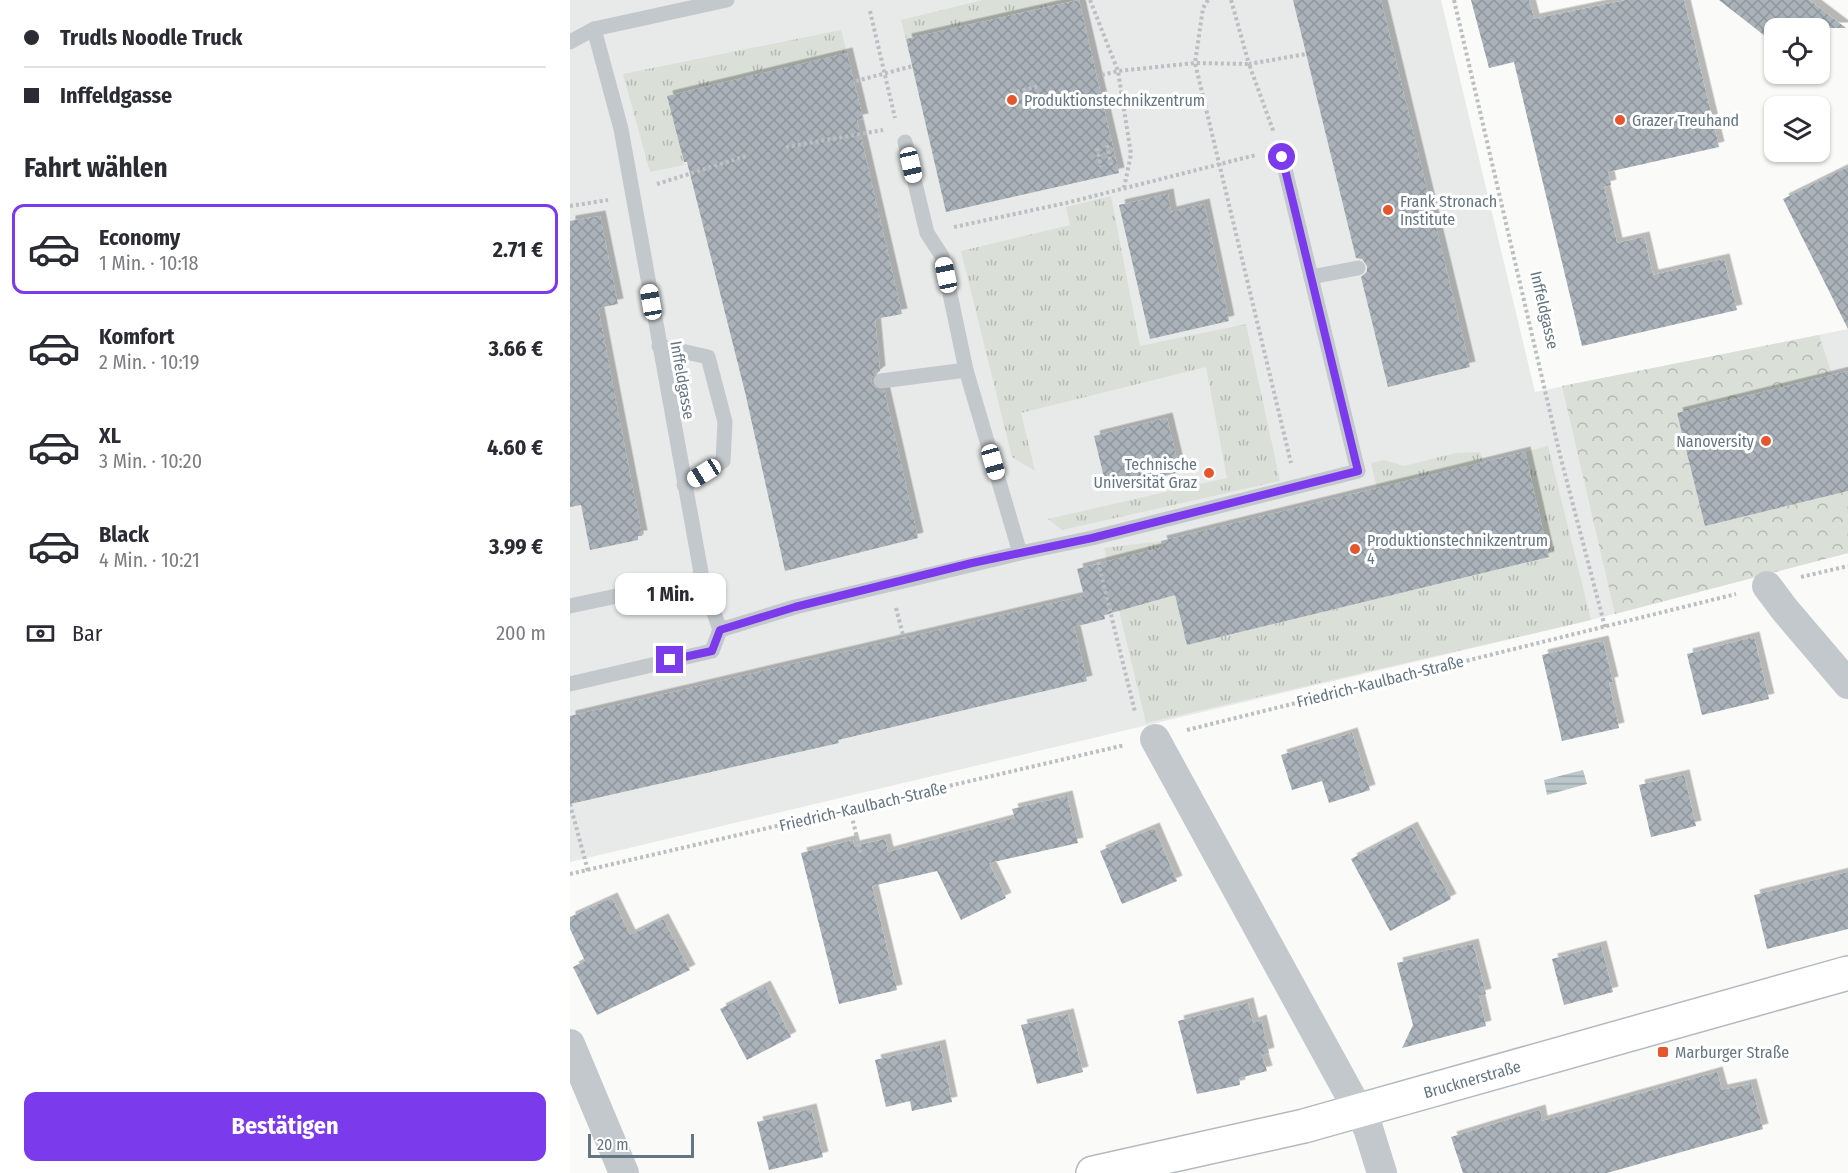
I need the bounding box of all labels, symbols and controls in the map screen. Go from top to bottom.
map controls [1764,18,1830,162]
button: locate [1764,18,1830,84]
text: Trudls Noodle Truck [60,24,242,51]
text: Inffeldgasse [60,82,172,109]
place label: Produktionstechnikzentrum [1024,91,1205,110]
marker: Produktionstechnikzentrum [1005,93,1019,107]
button: layers [1764,96,1830,162]
place label: Grazer Treuhand [1632,111,1739,130]
marker: Grazer Treuhand [1613,113,1627,127]
route start [1268,143,1295,170]
car [898,145,924,185]
text: Fahrt wählen [24,152,168,184]
place label: Frank Stronach Institute [1400,192,1497,229]
marker: Frank Stronach Institute [1381,203,1395,217]
icon: car [27,222,81,276]
text: Economy [99,224,180,251]
text: 2.71 € [493,236,543,263]
text: 1 Min. · 10:18 [99,251,199,275]
car [933,256,959,294]
street label: Inffeldgasse [1526,269,1563,351]
car [639,283,663,321]
icon: car [27,321,81,375]
text: Komfort [99,323,174,350]
text: 3.66 € [488,335,543,362]
street label: Inffeldgasse [666,339,699,421]
text: 2 Min. · 10:19 [99,350,199,374]
icon: car [27,420,81,474]
text: XL [99,422,121,449]
place label: Nanoversity [1676,432,1755,451]
text: 4.60 € [487,434,543,461]
marker: Nanoversity [1759,434,1773,448]
car [979,442,1007,482]
text: 3 Min. · 10:20 [99,449,202,473]
place label: Technische Universität Graz [1094,455,1197,492]
car [684,456,724,490]
marker: Technische Universität Graz [1202,466,1216,480]
icon: car [27,519,81,573]
text: Black [99,521,149,548]
place label: Produktionstechnikzentrum 4 [1367,531,1548,568]
text: 3.99 € [489,533,543,560]
marker: Produktionstechnikzentrum 4 [1348,542,1362,556]
text: 4 Min. · 10:21 [99,548,200,572]
callout: 1 Min. [615,573,726,615]
text: 1 Min. [647,582,694,606]
icon: cash [24,617,57,650]
text: Bar [72,620,103,647]
text: 200 m [496,621,546,645]
route end [656,646,683,673]
street label: Friedrich-Kaulbach-Straße [1295,652,1466,711]
street label: Friedrich-Kaulbach-Straße [777,778,949,835]
place label: Marburger Straße [1675,1043,1789,1062]
marker: Marburger Straße [1656,1045,1670,1059]
street label: Brucknerstraße [1421,1057,1523,1102]
button: Bestätigen [24,1092,546,1161]
scale bar [588,1131,694,1158]
text: 20 m [597,1135,628,1154]

